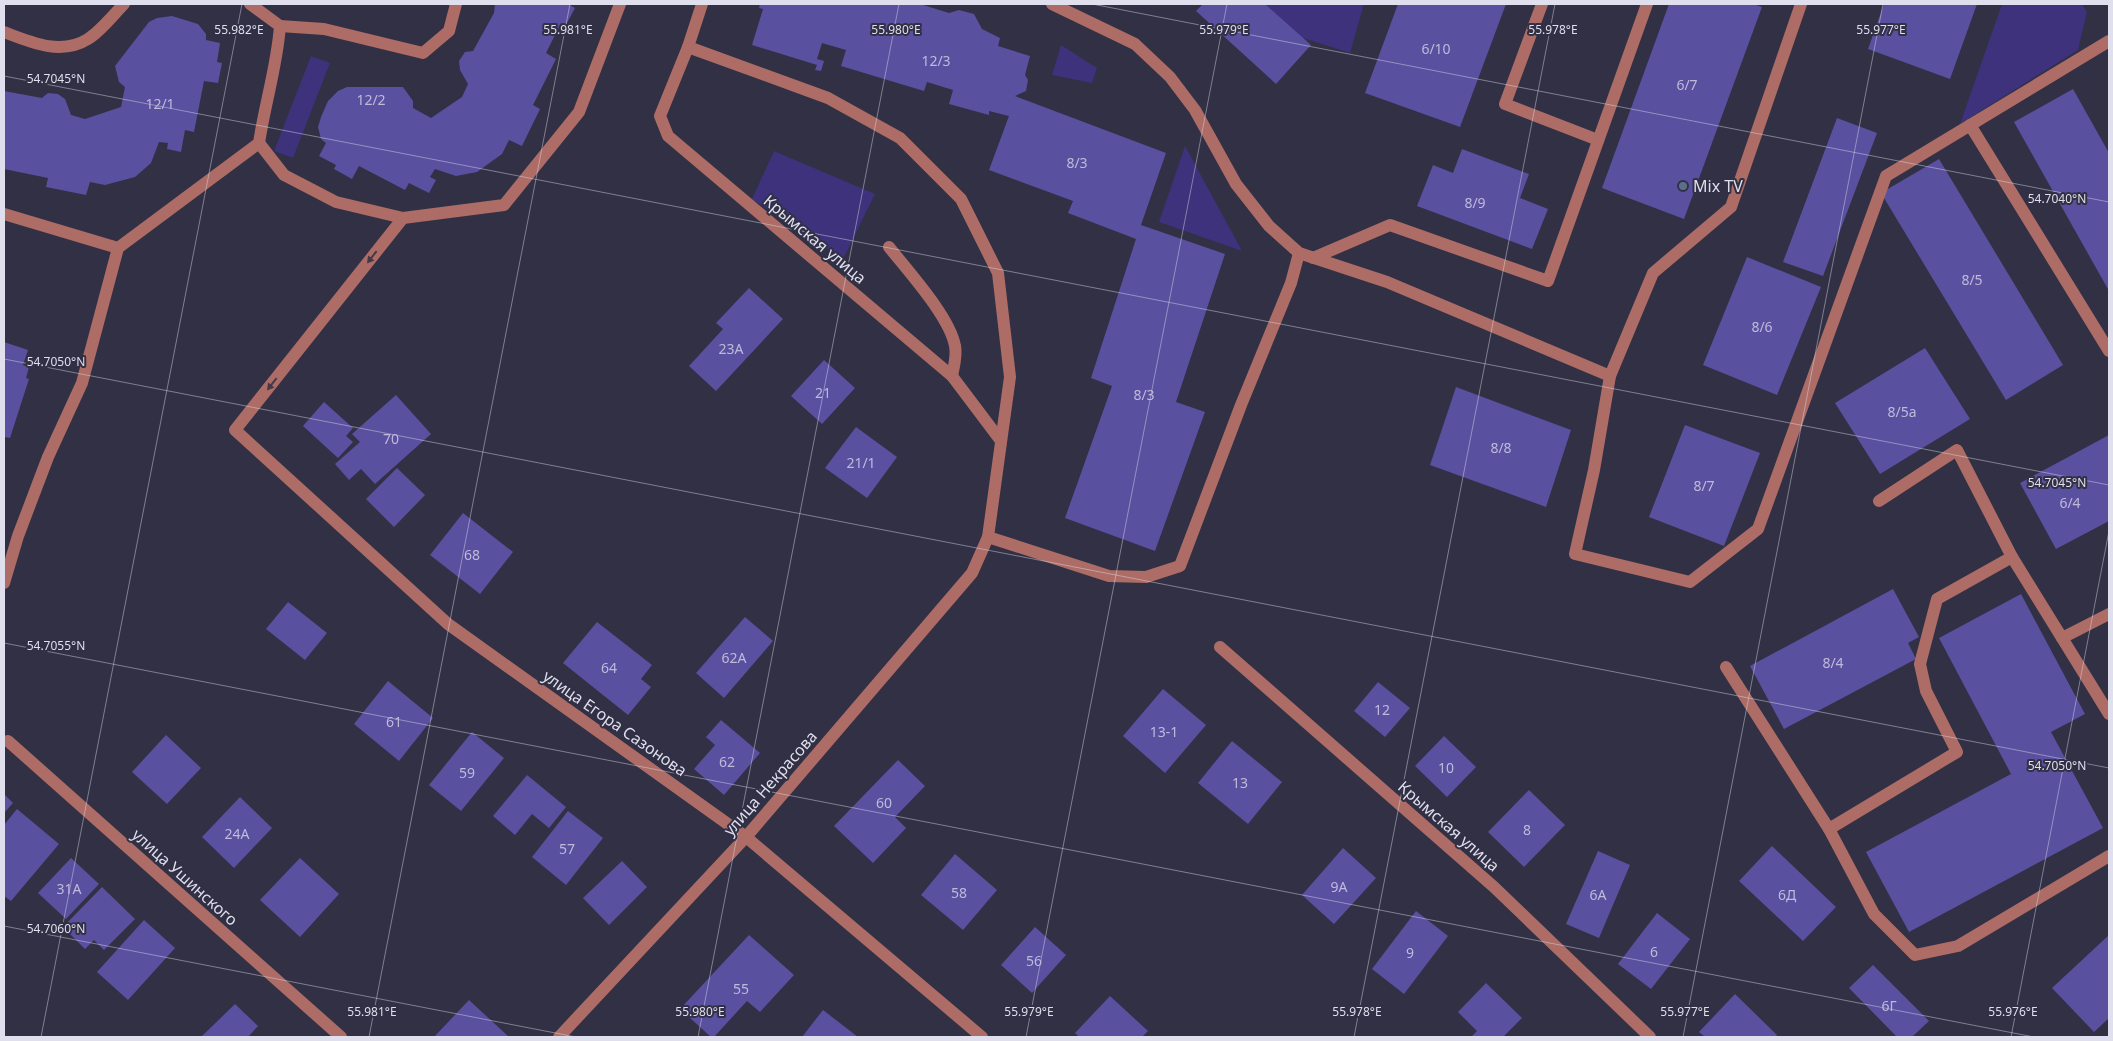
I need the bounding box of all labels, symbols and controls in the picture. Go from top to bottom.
text: 55.982°E [214,21,264,38]
text: 55.981°E [543,21,593,38]
text: 55.980°E [871,21,921,38]
text: 55.979°E [1199,21,1249,38]
text: 55.978°E [1528,21,1578,38]
text: 55.977°E [1856,21,1906,38]
house number: 6/10 [1421,39,1451,58]
house number: 12/3 [921,51,951,70]
text: 54.7045°N [27,70,85,87]
house number: 6/7 [1676,75,1698,94]
house number: 12/2 [356,90,386,109]
house number: 12/1 [145,94,175,113]
house number: 8/3 [1066,153,1088,172]
place label: Mix TV [1693,175,1743,197]
marker: Mix TV [1677,180,1689,192]
street label: Крымская улица [759,189,871,289]
text: 54.7040°N [2028,190,2086,207]
house number: 8/9 [1464,193,1486,212]
one-way arrow [367,250,378,263]
house number: 8/5 [1961,270,1983,289]
house number: 8/6 [1751,317,1773,336]
house number: 23А [719,339,744,358]
text: 54.7050°N [27,353,85,370]
one-way arrow [266,377,277,390]
house number: 21 [815,383,831,402]
house number: 8/3 [1133,385,1155,404]
house number: 8/5а [1887,402,1917,421]
house number: 70 [383,429,399,448]
house number: 8/8 [1490,438,1512,457]
house number: 21/1 [846,453,876,472]
text: 54.7045°N [2028,474,2086,491]
house number: 8/7 [1693,476,1715,495]
house number: 6/4 [2059,493,2081,512]
house number: 68 [464,545,480,564]
text: 54.7055°N [27,637,85,654]
house number: 62А [722,648,747,667]
house number: 8/4 [1822,653,1844,672]
house number: 64 [601,658,617,677]
street label: улица Егора Сазонова [539,665,691,781]
house number: 12 [1374,700,1390,719]
house number: 61 [386,712,402,731]
house number: 13-1 [1150,722,1178,741]
street label: улица Некрасова [718,726,822,840]
house number: 62 [719,752,735,771]
text: 54.7050°N [2028,757,2086,774]
house number: 10 [1438,758,1454,777]
house number: 59 [459,763,475,782]
house number: 13 [1232,773,1248,792]
street label: Крымская улица [1394,776,1504,876]
house number: 60 [876,793,892,812]
house number: 8 [1523,820,1531,839]
street label: улица Ушинского [127,824,243,930]
house number: 24А [225,824,250,843]
house number: 57 [559,839,575,858]
house number: 9А [1331,877,1348,896]
house number: 31А [57,879,82,898]
house number: 58 [951,883,967,902]
house number: 6А [1590,885,1607,904]
house number: 6Д [1778,885,1797,904]
text: 54.7060°N [27,920,85,937]
house number: 6 [1650,942,1658,961]
house number: 9 [1406,943,1414,962]
house number: 56 [1026,951,1042,970]
house number: 55 [733,979,749,998]
house number: 6Г [1881,996,1897,1015]
text: 55.981°E [347,1003,397,1020]
text: 55.980°E [675,1003,725,1020]
text: 55.979°E [1004,1003,1054,1020]
text: 55.978°E [1332,1003,1382,1020]
text: 55.977°E [1660,1003,1710,1020]
text: 55.976°E [1988,1003,2038,1020]

